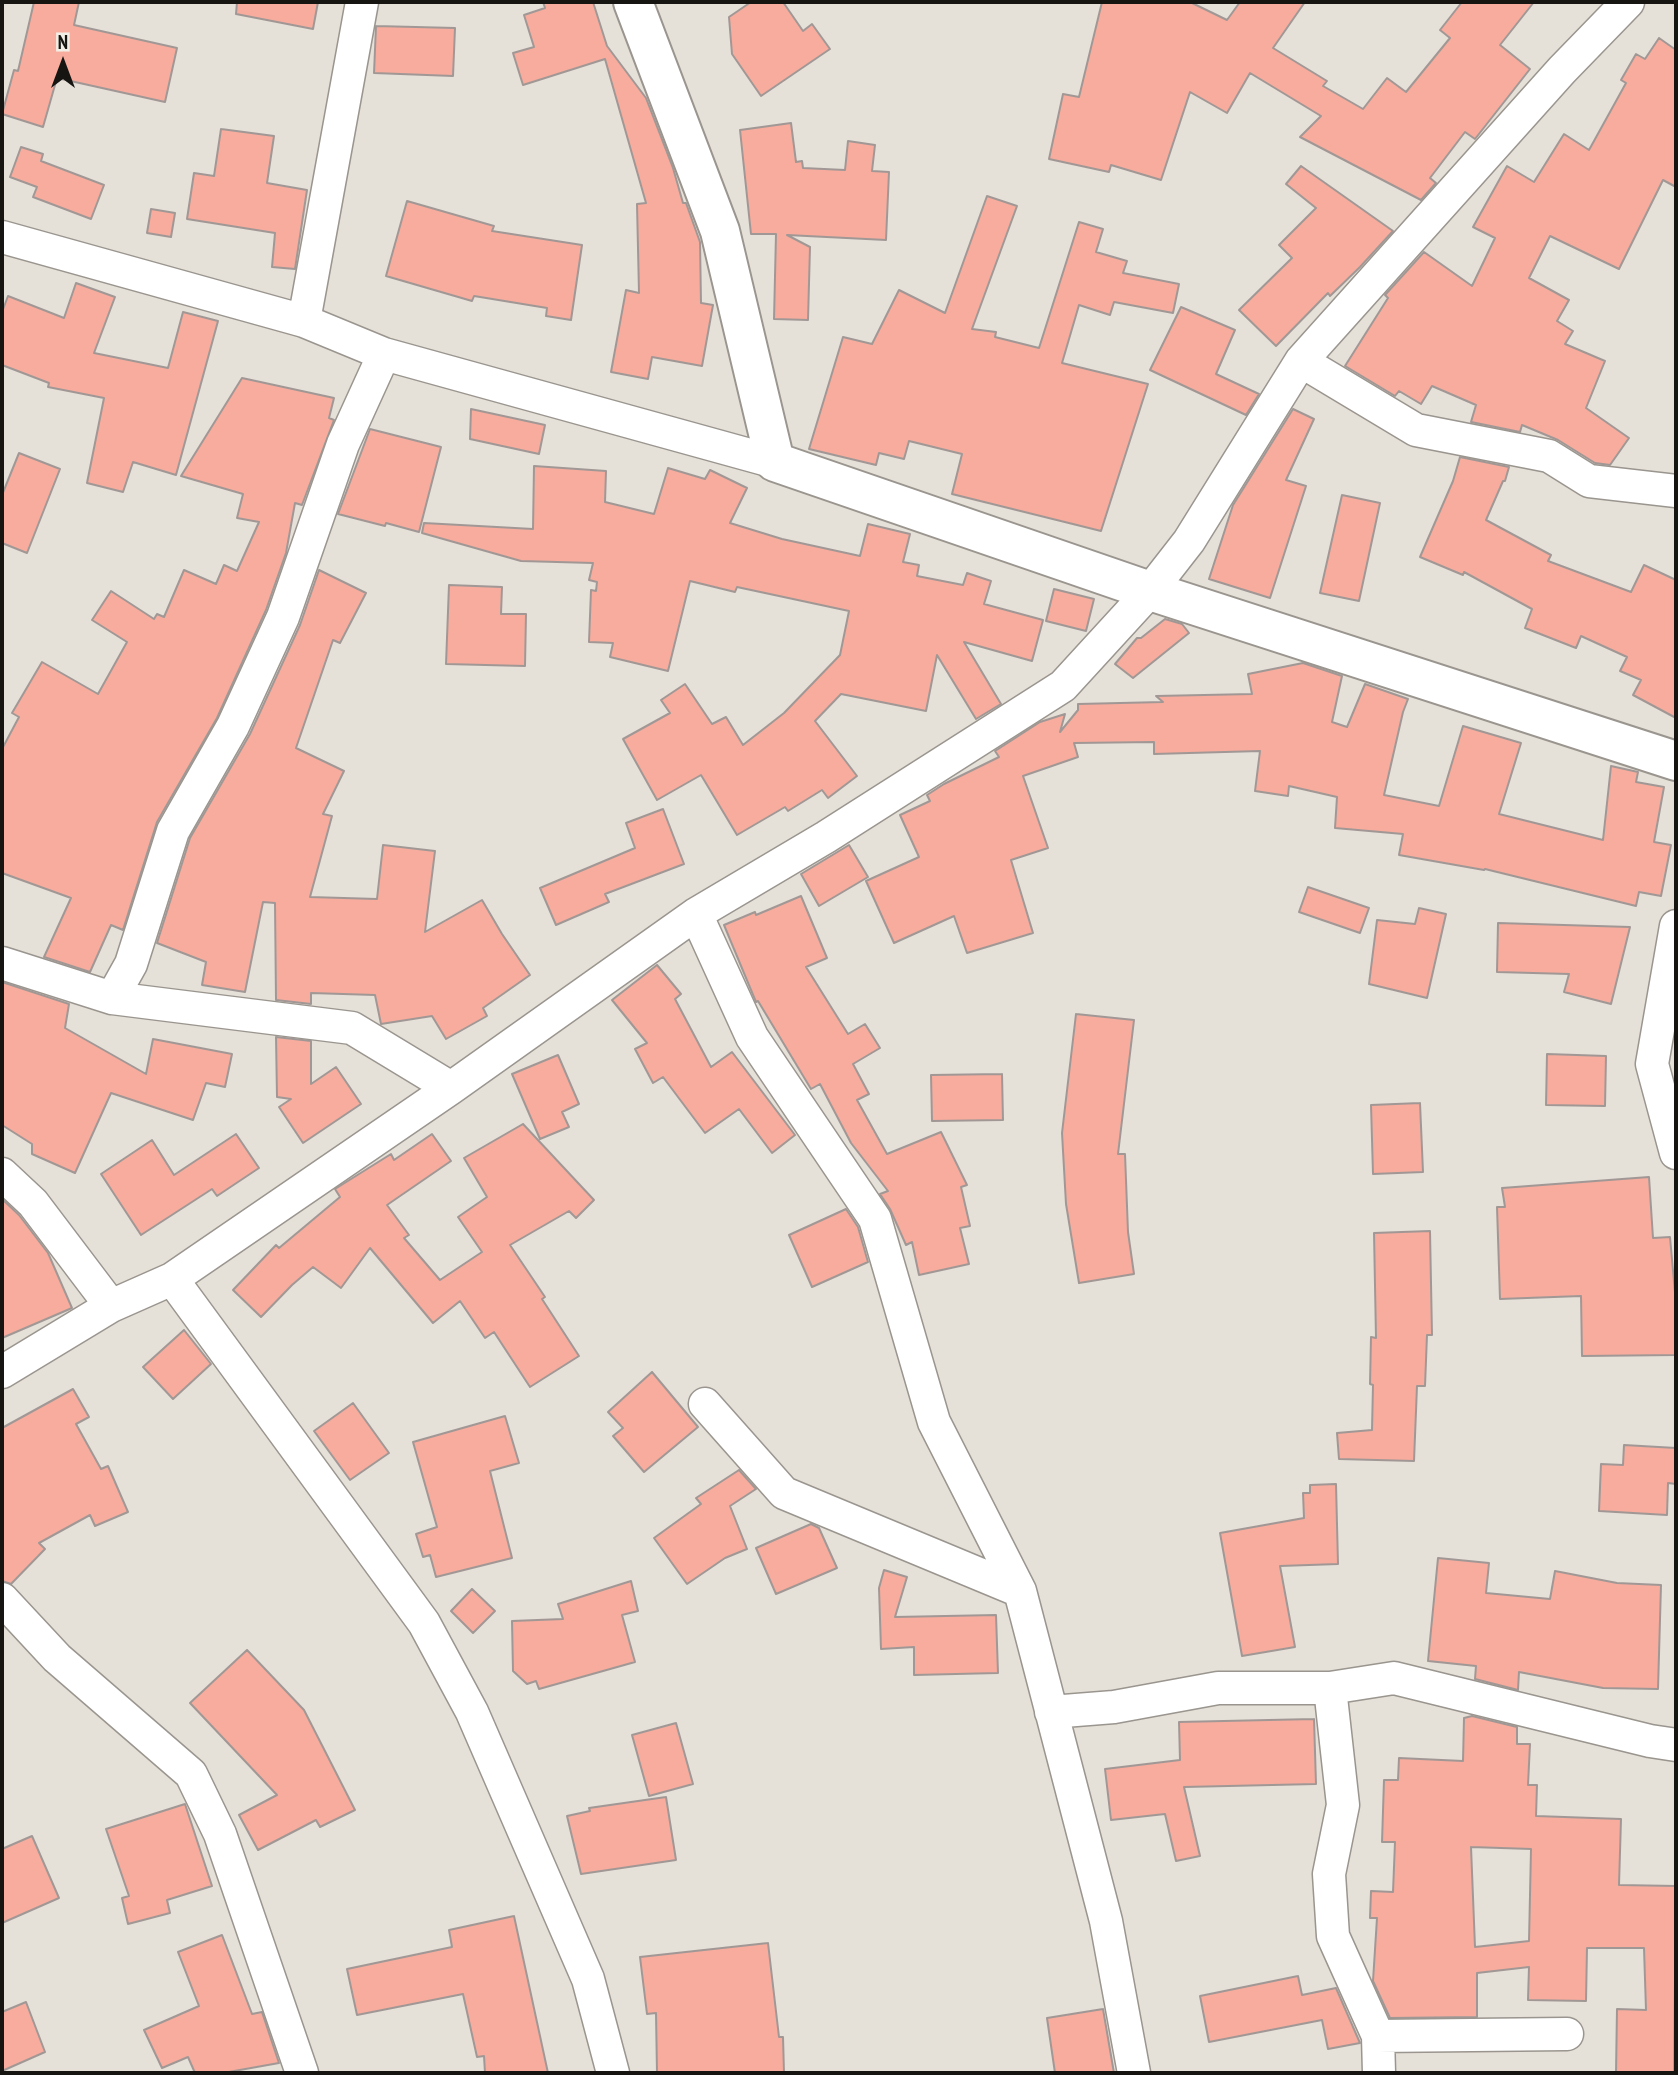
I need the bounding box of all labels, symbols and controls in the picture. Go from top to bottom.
north arrow [28,28,98,98]
text: N [58,30,68,54]

